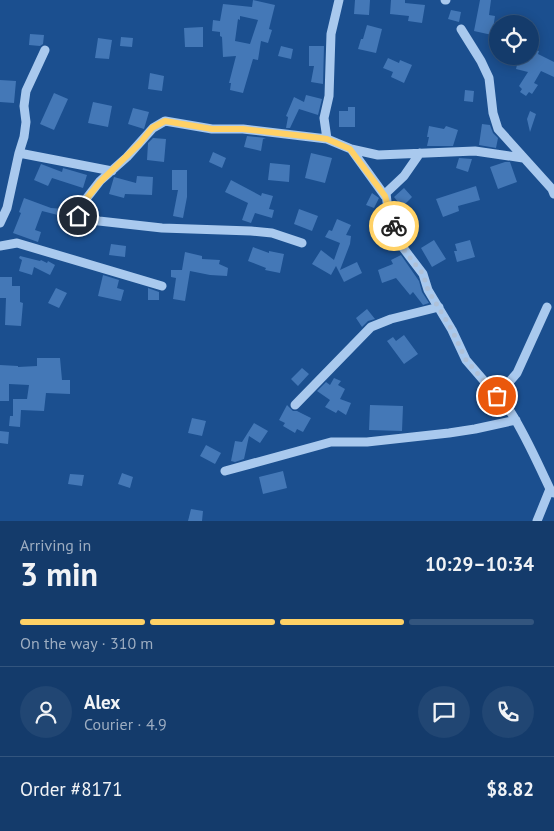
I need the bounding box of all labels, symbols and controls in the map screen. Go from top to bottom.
map controls [489,15,539,65]
button: locate [489,15,539,65]
pin [57,195,99,237]
courier [369,201,419,251]
icon: home [64,202,92,230]
icon: bike [380,212,408,240]
pin [476,375,518,417]
icon: bag [483,382,511,410]
text: Arriving in [20,535,91,555]
text: 10:29–10:34 [425,552,534,576]
text: 3 min [20,553,98,595]
text: On the way · 310 m [20,633,153,653]
button: person [20,686,72,738]
button: chat [418,686,470,738]
button: phone [482,686,534,738]
text: Alex [84,690,120,714]
text: Courier · 4.9 [84,714,167,734]
text: Order #8171 [20,777,123,801]
text: $8.82 [486,777,534,801]

